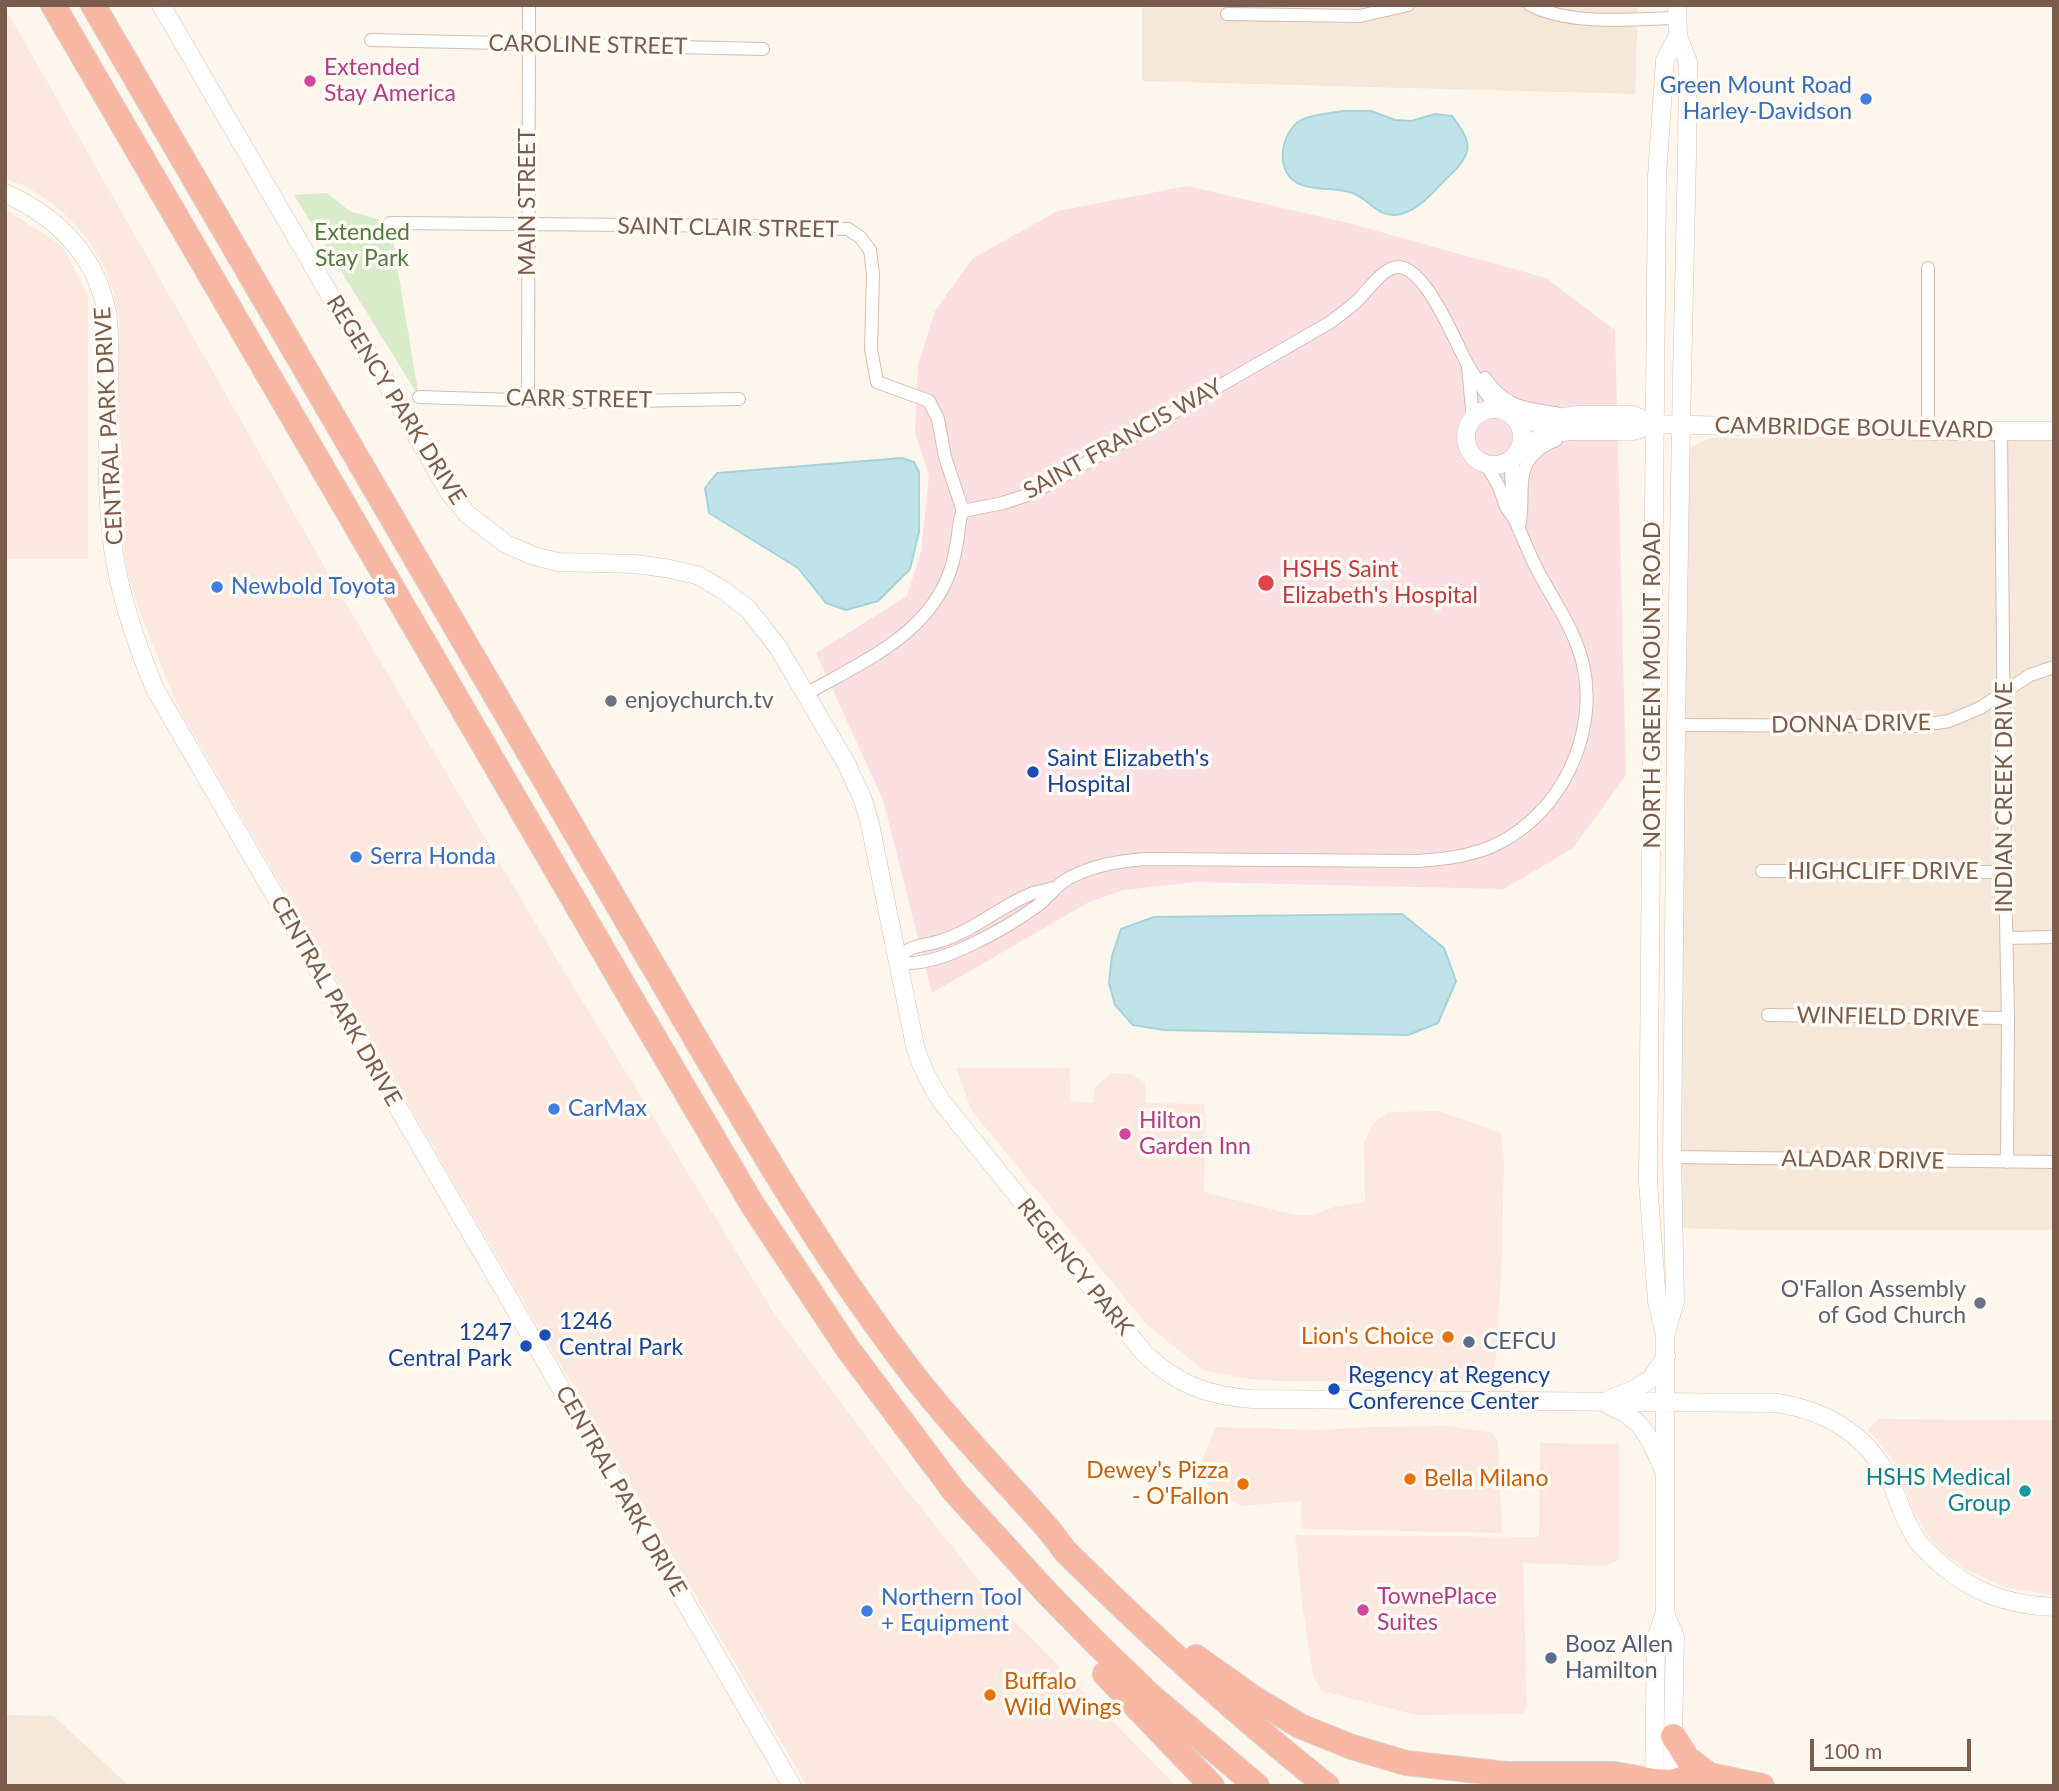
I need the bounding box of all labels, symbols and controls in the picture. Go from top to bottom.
street label: CAROLINE STREET [488,29,688,61]
place label: Extended Stay America [324,54,456,108]
place label: Green Mount Road Harley-Davidson [1660,72,1852,126]
marker: Extended Stay America [302,73,318,89]
marker: Green Mount Road Harley-Davidson [1858,91,1874,107]
street label: MAIN STREET [514,128,542,276]
street label: SAINT CLAIR STREET [617,212,839,244]
park label: Extended Stay Park [314,219,410,273]
street label: REGENCY PARK DRIVE [320,290,472,510]
street label: CENTRAL PARK DRIVE [89,306,129,546]
street label: SAINT FRANCIS WAY [1019,373,1227,505]
street label: CARR STREET [506,384,652,414]
street label: CAMBRIDGE BOULEVARD [1714,412,1994,444]
street label: NORTH GREEN MOUNT ROAD [1639,521,1667,849]
place label: HSHS Saint Elizabeth's Hospital [1282,556,1478,610]
place label: Newbold Toyota [231,573,396,601]
marker: HSHS Saint Elizabeth's Hospital [1256,573,1276,593]
marker: Newbold Toyota [209,579,225,595]
street label: INDIAN CREEK DRIVE [1991,681,2019,913]
place label: enjoychurch.tv [625,687,774,715]
marker: enjoychurch.tv [603,693,619,709]
street label: DONNA DRIVE [1771,709,1931,739]
place label: Saint Elizabeth's Hospital [1047,745,1209,799]
marker: Saint Elizabeth's Hospital [1025,764,1041,780]
place label: Serra Honda [370,843,496,871]
marker: Serra Honda [348,849,364,865]
street label: HIGHCLIFF DRIVE [1787,858,1979,886]
street label: CENTRAL PARK DRIVE [264,891,408,1111]
street label: WINFIELD DRIVE [1796,1002,1980,1032]
place label: CarMax [568,1095,647,1123]
marker: CarMax [546,1101,562,1117]
place label: Hilton Garden Inn [1139,1107,1251,1161]
marker: Hilton Garden Inn [1117,1126,1133,1142]
street label: ALADAR DRIVE [1781,1145,1945,1175]
street label: REGENCY PARK [1011,1193,1139,1341]
place label: O'Fallon Assembly of God Church [1781,1276,1966,1330]
marker: O'Fallon Assembly of God Church [1972,1295,1988,1311]
place label: 1246 Central Park [559,1308,683,1362]
place label: 1247 Central Park [388,1319,512,1373]
place label: Lion's Choice [1301,1323,1434,1351]
marker: 1246 Central Park [537,1327,553,1343]
place label: CEFCU [1483,1328,1557,1356]
marker: Lion's Choice [1440,1329,1456,1345]
marker: CEFCU [1461,1334,1477,1350]
marker: 1247 Central Park [518,1338,534,1354]
place label: Regency at Regency Conference Center [1348,1362,1550,1416]
street label: CENTRAL PARK DRIVE [549,1381,693,1601]
marker: Regency at Regency Conference Center [1326,1381,1342,1397]
place label: Dewey's Pizza - O'Fallon [1086,1457,1229,1511]
place label: HSHS Medical Group [1866,1464,2011,1518]
place label: Bella Milano [1424,1465,1548,1493]
marker: Bella Milano [1402,1471,1418,1487]
marker: Dewey's Pizza - O'Fallon [1235,1476,1251,1492]
marker: HSHS Medical Group [2017,1483,2033,1499]
place label: TownePlace Suites [1377,1583,1497,1637]
place label: Northern Tool + Equipment [881,1584,1022,1638]
marker: TownePlace Suites [1355,1602,1371,1618]
marker: Northern Tool + Equipment [859,1603,875,1619]
place label: Booz Allen Hamilton [1565,1631,1673,1685]
marker: Booz Allen Hamilton [1543,1650,1559,1666]
place label: Buffalo Wild Wings [1004,1668,1121,1722]
marker: Buffalo Wild Wings [982,1687,998,1703]
scale bar [1814,1724,1975,1768]
text: 100 m [1823,1738,1882,1763]

